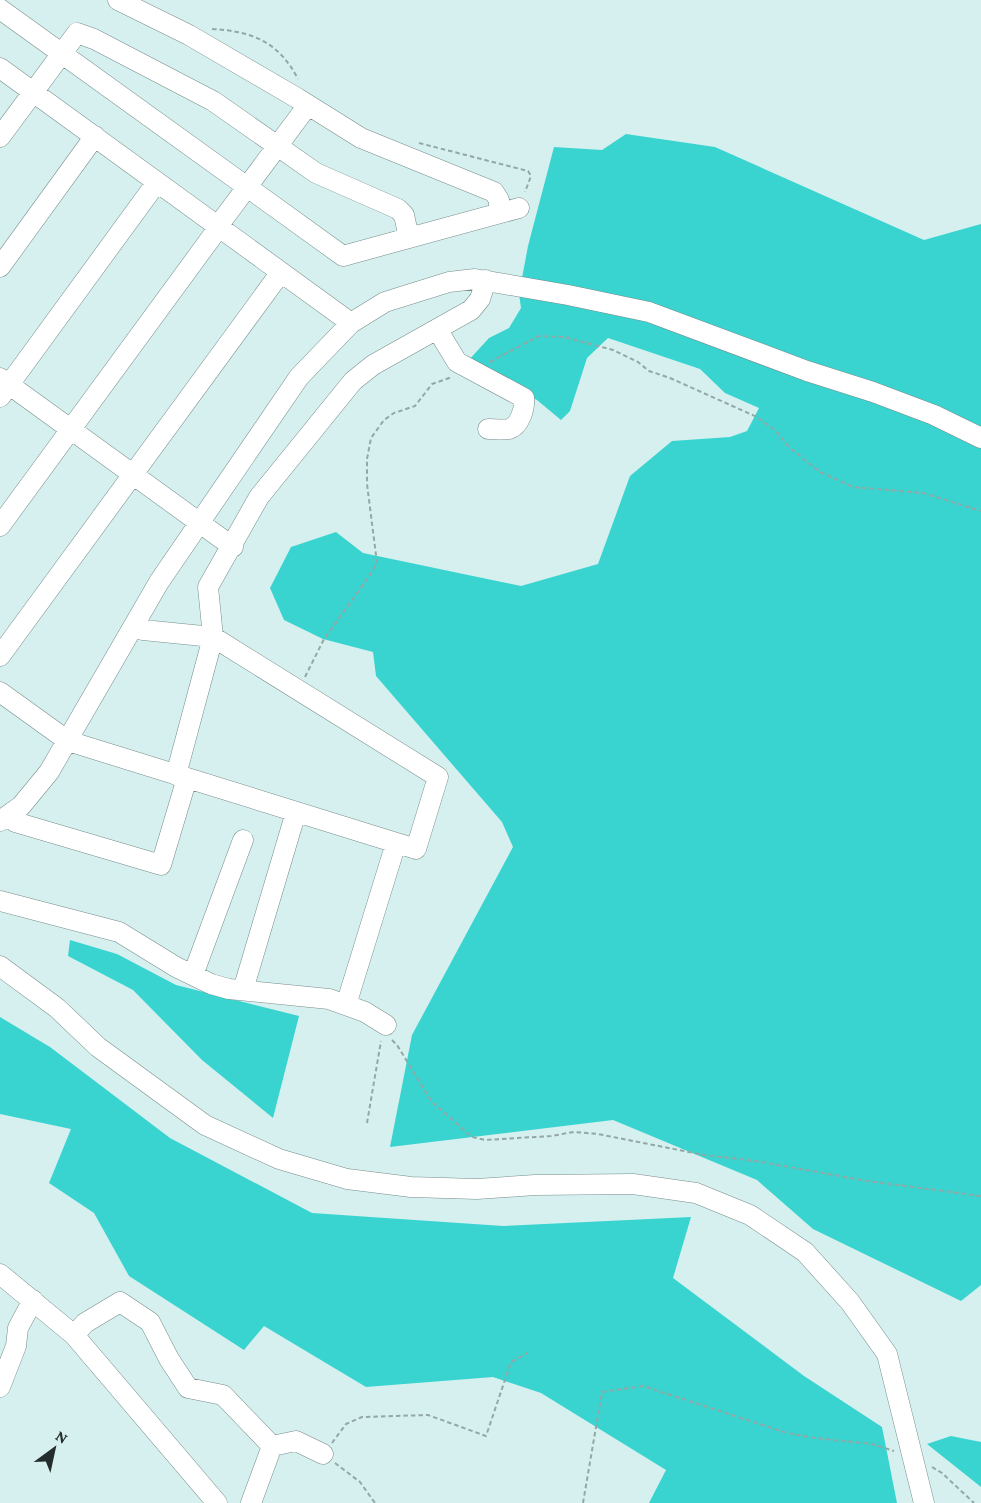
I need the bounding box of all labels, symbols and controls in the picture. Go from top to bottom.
north arrow [24,1419,84,1479]
text: N [53,1427,71,1447]

